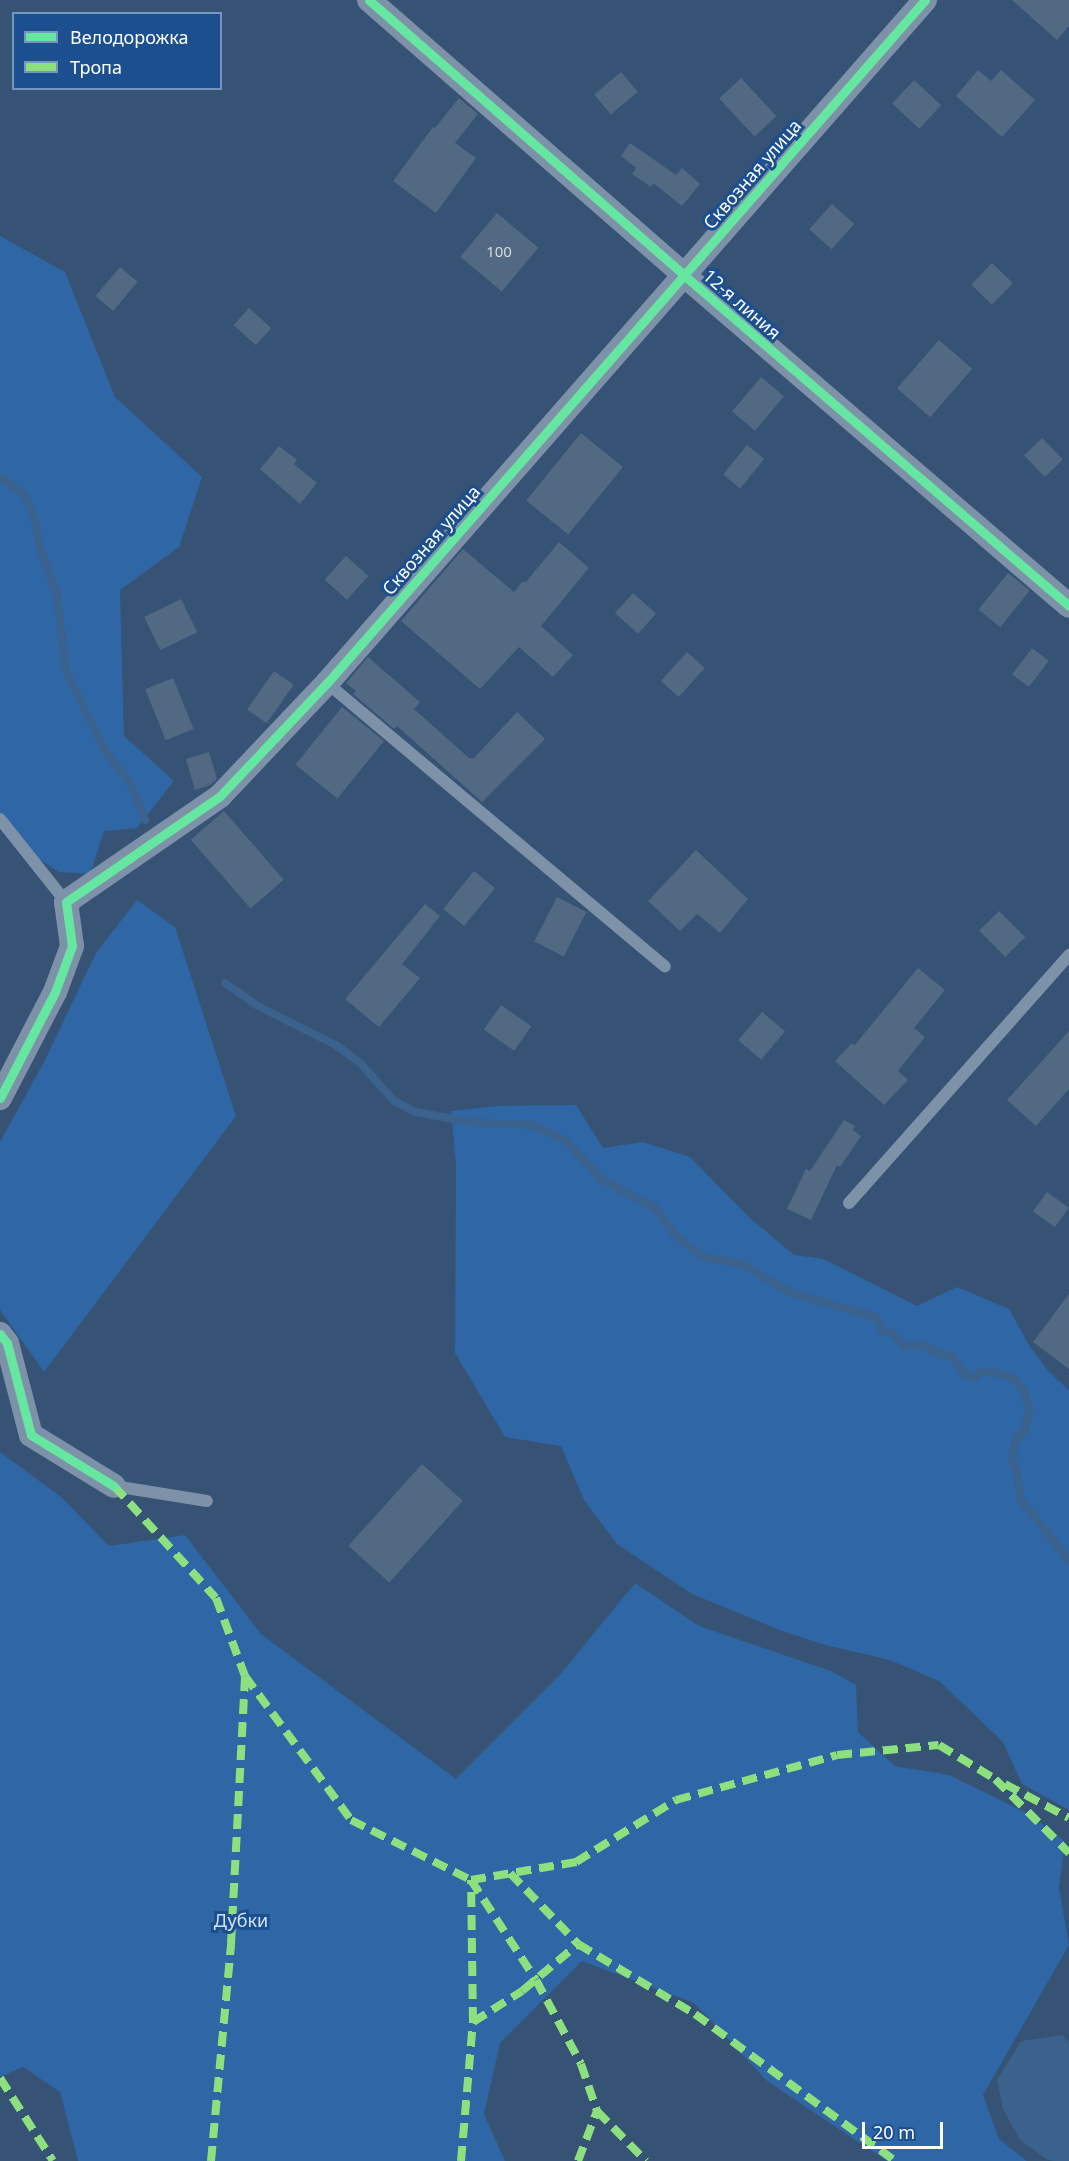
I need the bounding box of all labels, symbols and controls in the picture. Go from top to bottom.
legend [12,12,222,90]
text: Велодорожка [70,25,188,49]
text: Тропа [70,55,122,79]
street label: Сквозная улица [699,115,805,233]
house number: 100 [486,243,512,261]
street label: 12-я линия [699,264,785,344]
street label: Сквозная улица [378,481,484,599]
park label: Дубки [214,1909,268,1931]
scale bar [865,2110,946,2148]
text: 20 m [873,2120,915,2144]

